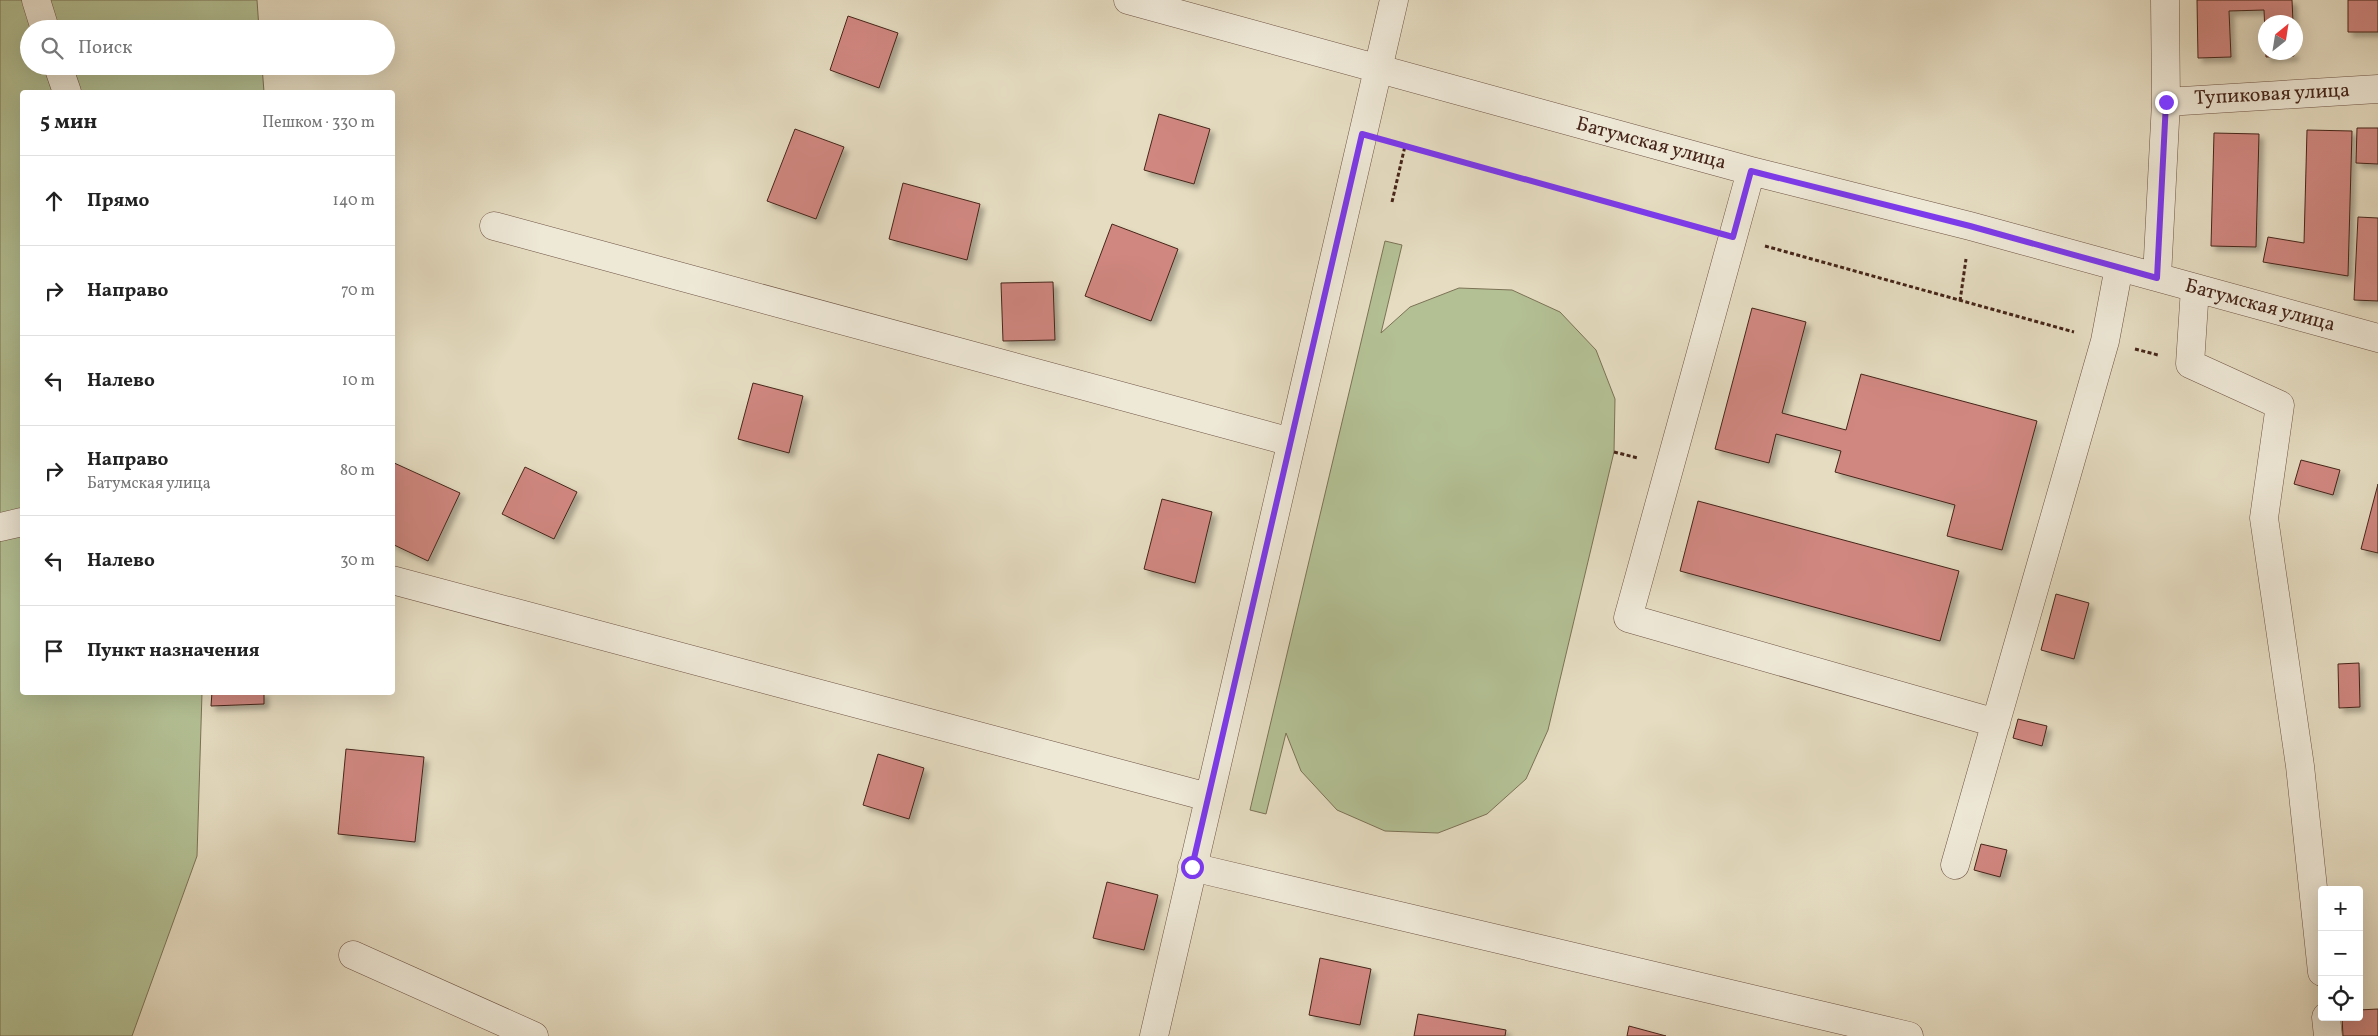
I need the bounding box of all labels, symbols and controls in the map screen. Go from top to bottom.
north arrow [2258,15,2303,60]
search box [20,20,395,75]
icon: search [38,34,66,62]
text: Поиск [78,35,132,61]
street label: Тупиковая улица [2193,77,2351,113]
route end [2155,91,2178,114]
text: 5 мин [40,108,97,137]
street label: Батумская улица [1573,110,1729,178]
text: Пешком · 330 m [262,112,375,134]
icon: ahead [40,187,68,215]
text: Прямо [87,188,149,214]
text: 140 m [333,190,375,212]
street label: Батумская улица [2182,272,2338,340]
icon: right [40,277,68,305]
text: Направо [87,278,169,304]
text: 70 m [341,280,375,302]
icon: left [40,367,68,395]
text: Налево [87,368,155,394]
text: 10 m [342,370,375,392]
text: Направо [87,447,169,473]
icon: right [40,457,68,485]
text: 80 m [340,460,375,482]
text: Батумская улица [87,473,211,495]
icon: left [40,547,68,575]
text: Налево [87,548,155,574]
text: 30 m [340,550,375,572]
icon: arrive [40,637,68,665]
text: Пункт назначения [87,638,260,664]
route start [1181,856,1204,879]
map controls [2318,886,2363,1021]
button: + [2318,886,2363,931]
button: − [2318,931,2363,976]
button: locate [2318,976,2363,1021]

